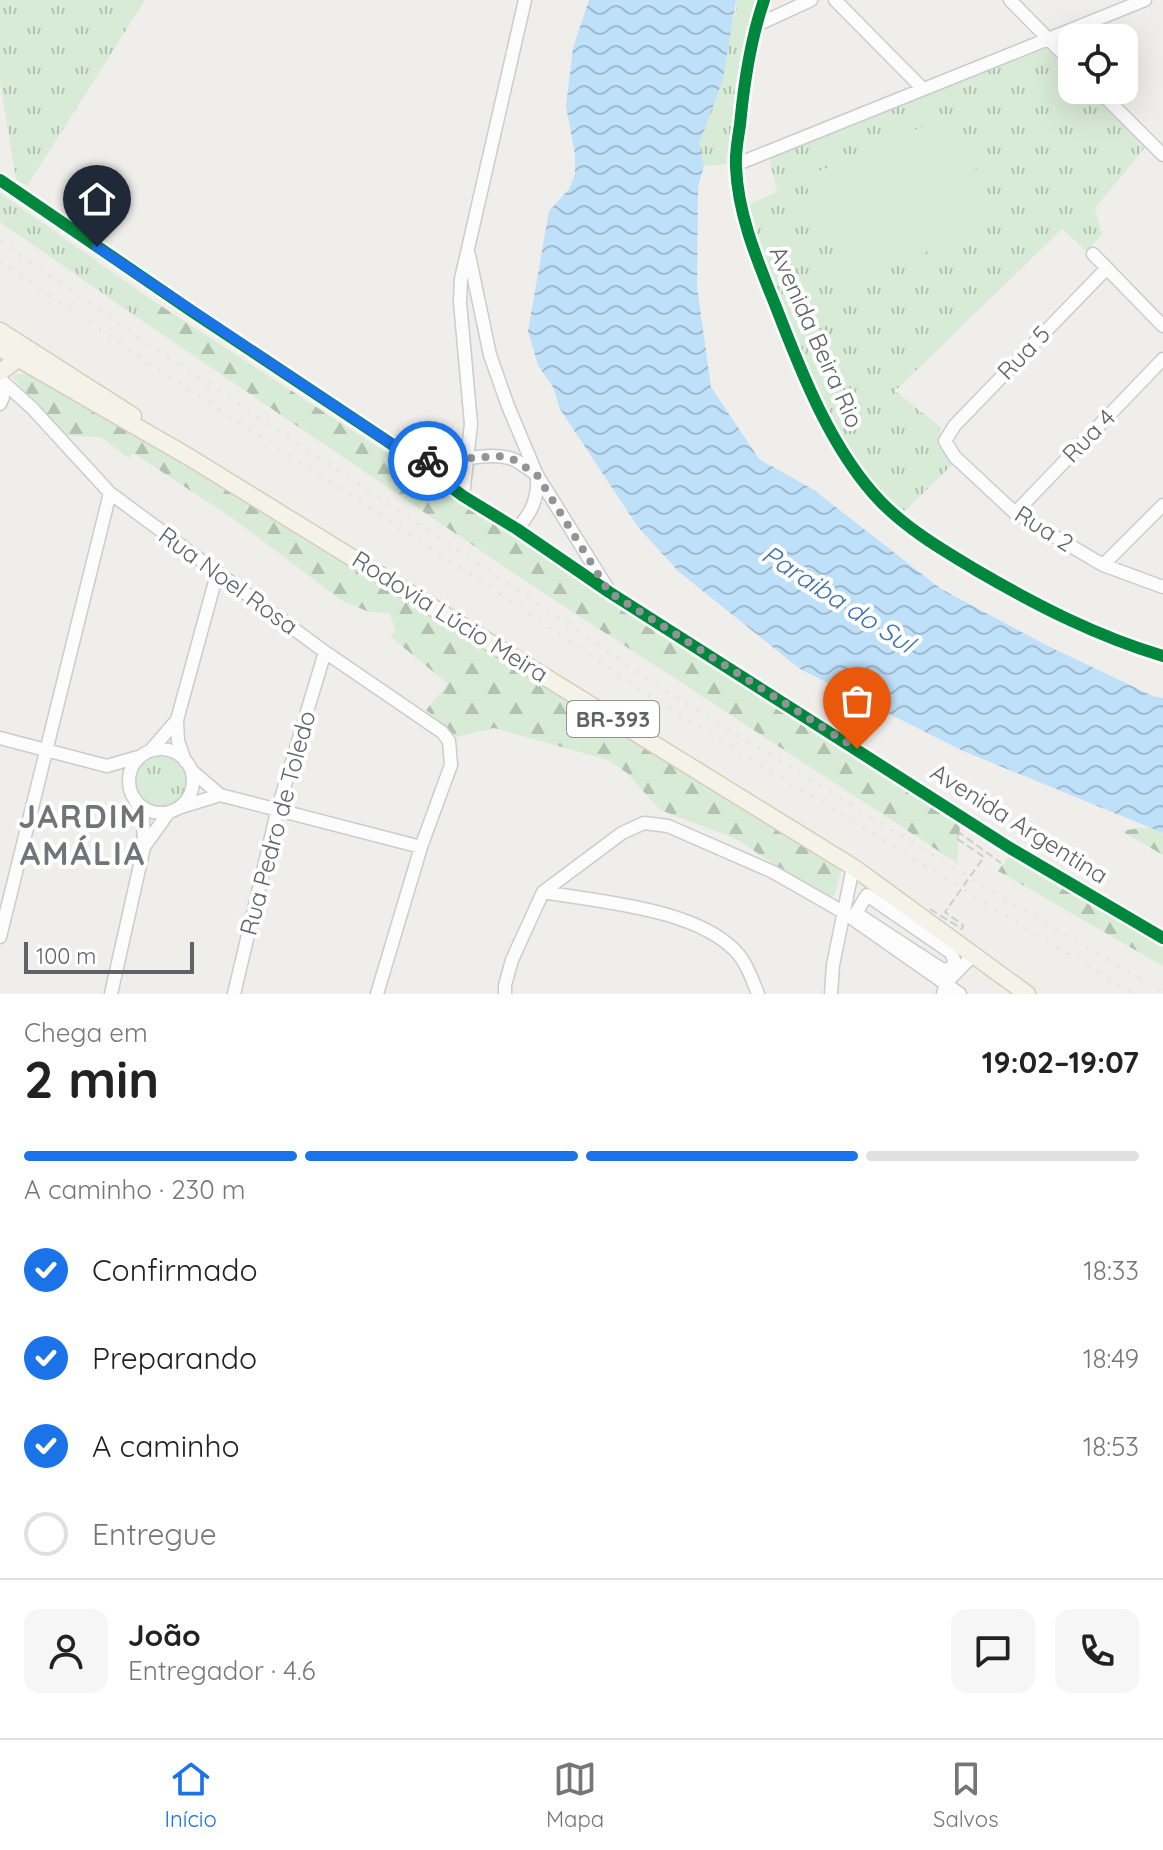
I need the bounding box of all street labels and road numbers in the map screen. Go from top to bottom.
street label: Avenida Beira Rio [763,241,870,432]
street label: Rua 5 [990,319,1056,386]
street label: Rua 4 [1056,402,1121,468]
street label: Rua 2 [1009,499,1080,558]
street label: Rua Noel Rosa [153,520,304,641]
street label: Rodovia Lúcio Meira [347,544,554,689]
road number: BR-393 [567,701,659,737]
street label: Rua Pedro de Toledo [233,707,321,938]
street label: Avenida Argentina [925,756,1114,890]

